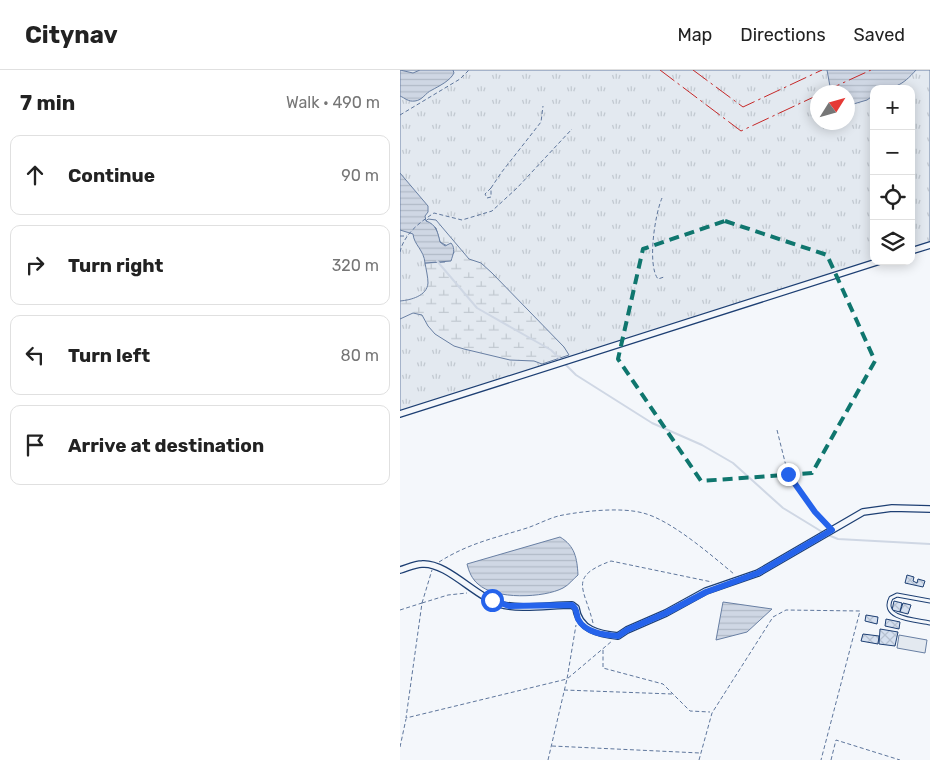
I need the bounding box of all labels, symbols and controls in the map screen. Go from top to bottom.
text: Citynav [25,21,118,49]
text: Map [677,24,712,46]
text: Directions [740,24,826,46]
text: Saved [854,24,905,46]
north arrow [810,85,855,130]
map controls [870,85,915,265]
button: + [870,85,915,130]
text: 7 min [20,90,75,115]
text: Walk · 490 m [286,93,380,112]
button: − [870,130,915,175]
icon: ahead [21,161,49,189]
text: Continue [68,164,155,187]
text: 90 m [341,166,379,185]
button: locate [870,175,915,220]
button: layers [870,220,915,265]
icon: right [21,251,49,279]
text: Turn right [68,254,163,277]
text: 320 m [332,256,379,275]
icon: left [21,341,49,369]
text: Turn left [68,344,150,367]
text: 80 m [341,346,379,365]
icon: arrive [21,431,49,459]
text: Arrive at destination [68,434,264,457]
route end [777,463,800,486]
route start [481,589,504,612]

